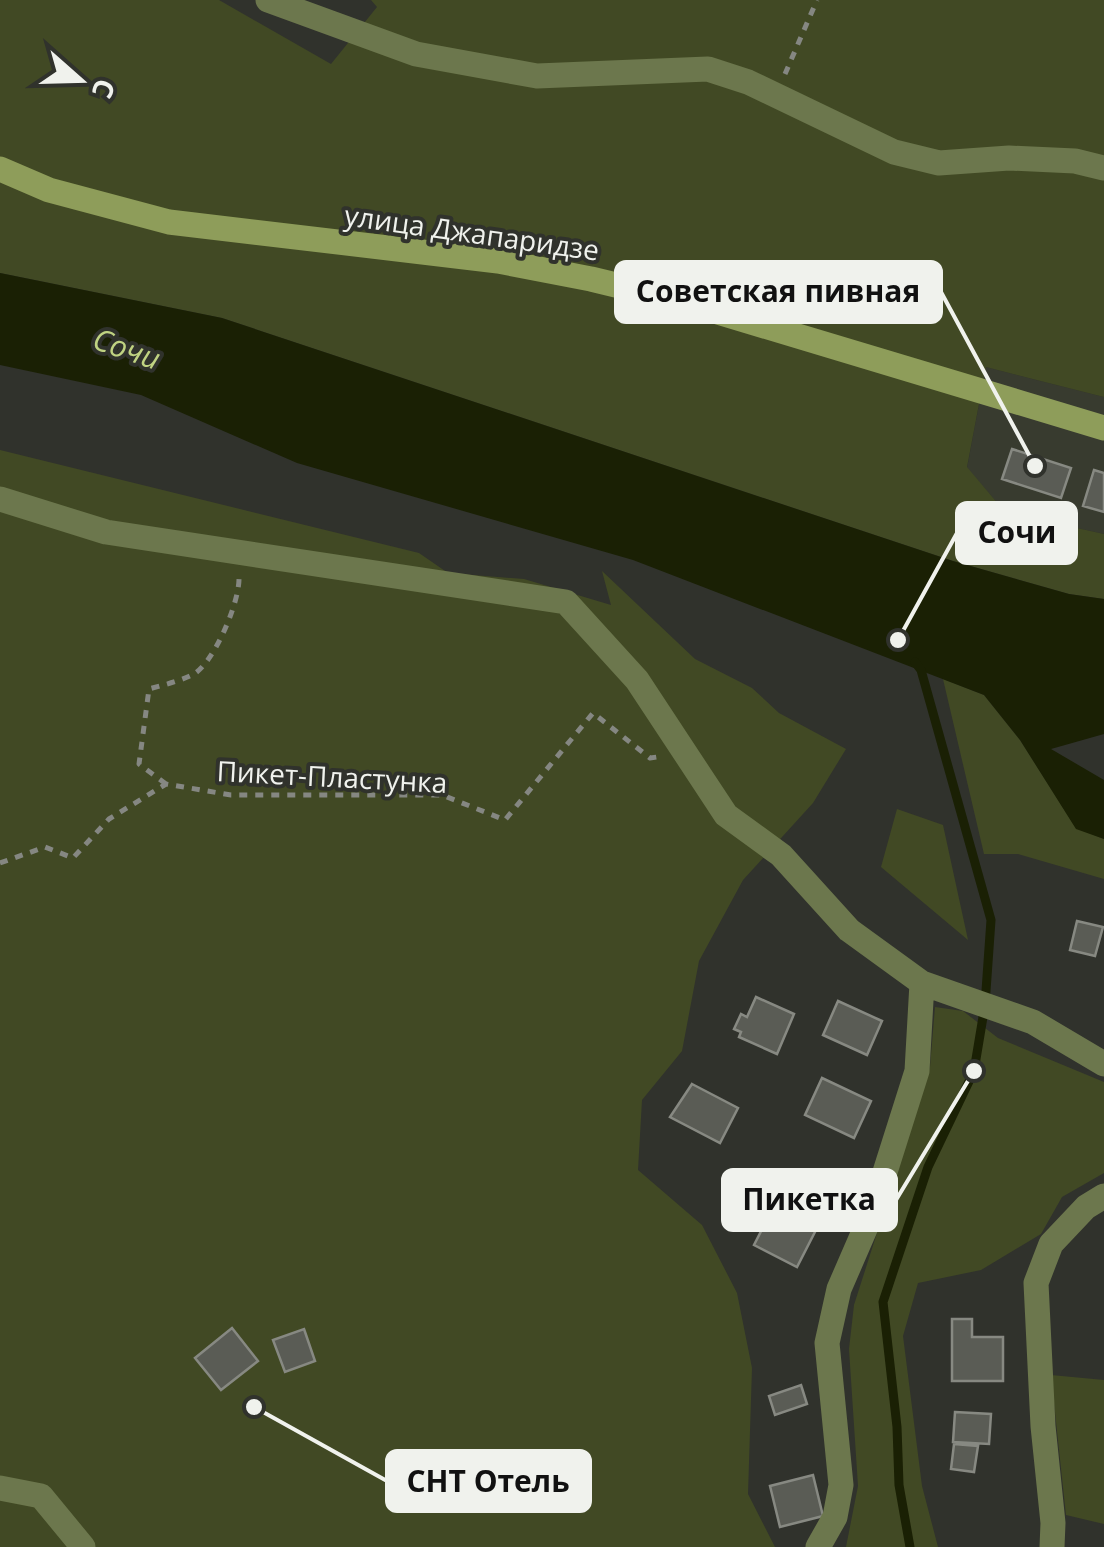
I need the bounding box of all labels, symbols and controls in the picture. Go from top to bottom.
north arrow [30,30,130,130]
text: С [84,74,125,104]
street label: улица Джапаридзе [342,195,602,269]
callout: Советская пивная [616,262,941,322]
text: Советская пивная [636,270,920,311]
water label: Сочи [88,317,166,379]
callout: Сочи [957,503,1076,563]
text: Сочи [978,511,1056,552]
street label: Пикет-Пластунка [216,751,448,801]
callout: Пикетка [723,1170,896,1230]
text: Пикетка [742,1178,876,1219]
callout: СНТ Отель [387,1451,590,1511]
text: СНТ Отель [406,1460,570,1501]

